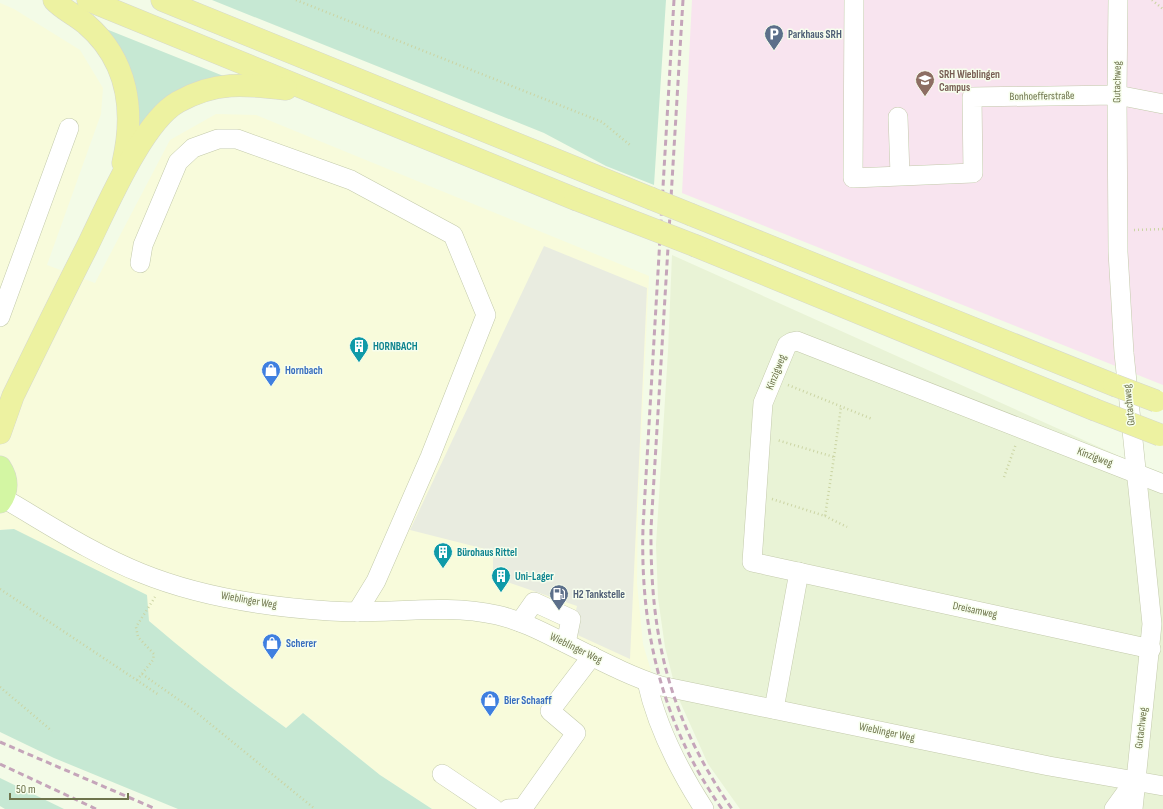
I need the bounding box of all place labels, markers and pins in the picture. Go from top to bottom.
parking icon: Parkhaus SRH [763,23,785,51]
place label: Parkhaus SRH [788,28,842,41]
place label: SRH Wieblingen Campus [939,68,1000,94]
school or university icon: SRH Wieblingen Campus [914,69,936,97]
building icon: HORNBACH [348,335,370,363]
place label: HORNBACH [373,340,418,353]
shop icon: Hornbach [260,359,282,387]
place label: Hornbach [285,364,323,377]
building icon: Bürohaus Rittel [432,541,454,569]
place label: Bürohaus Rittel [457,546,517,559]
building icon: Uni-Lager [490,565,512,593]
place label: Uni-Lager [515,570,554,583]
fuel station icon: H2 Tankstelle [548,583,570,611]
place label: H2 Tankstelle [573,588,625,601]
shop icon: Scherer [261,632,283,660]
place label: Scherer [286,637,317,650]
shop icon: Bier Schaaff [479,689,501,717]
place label: Bier Schaaff [504,694,552,707]

